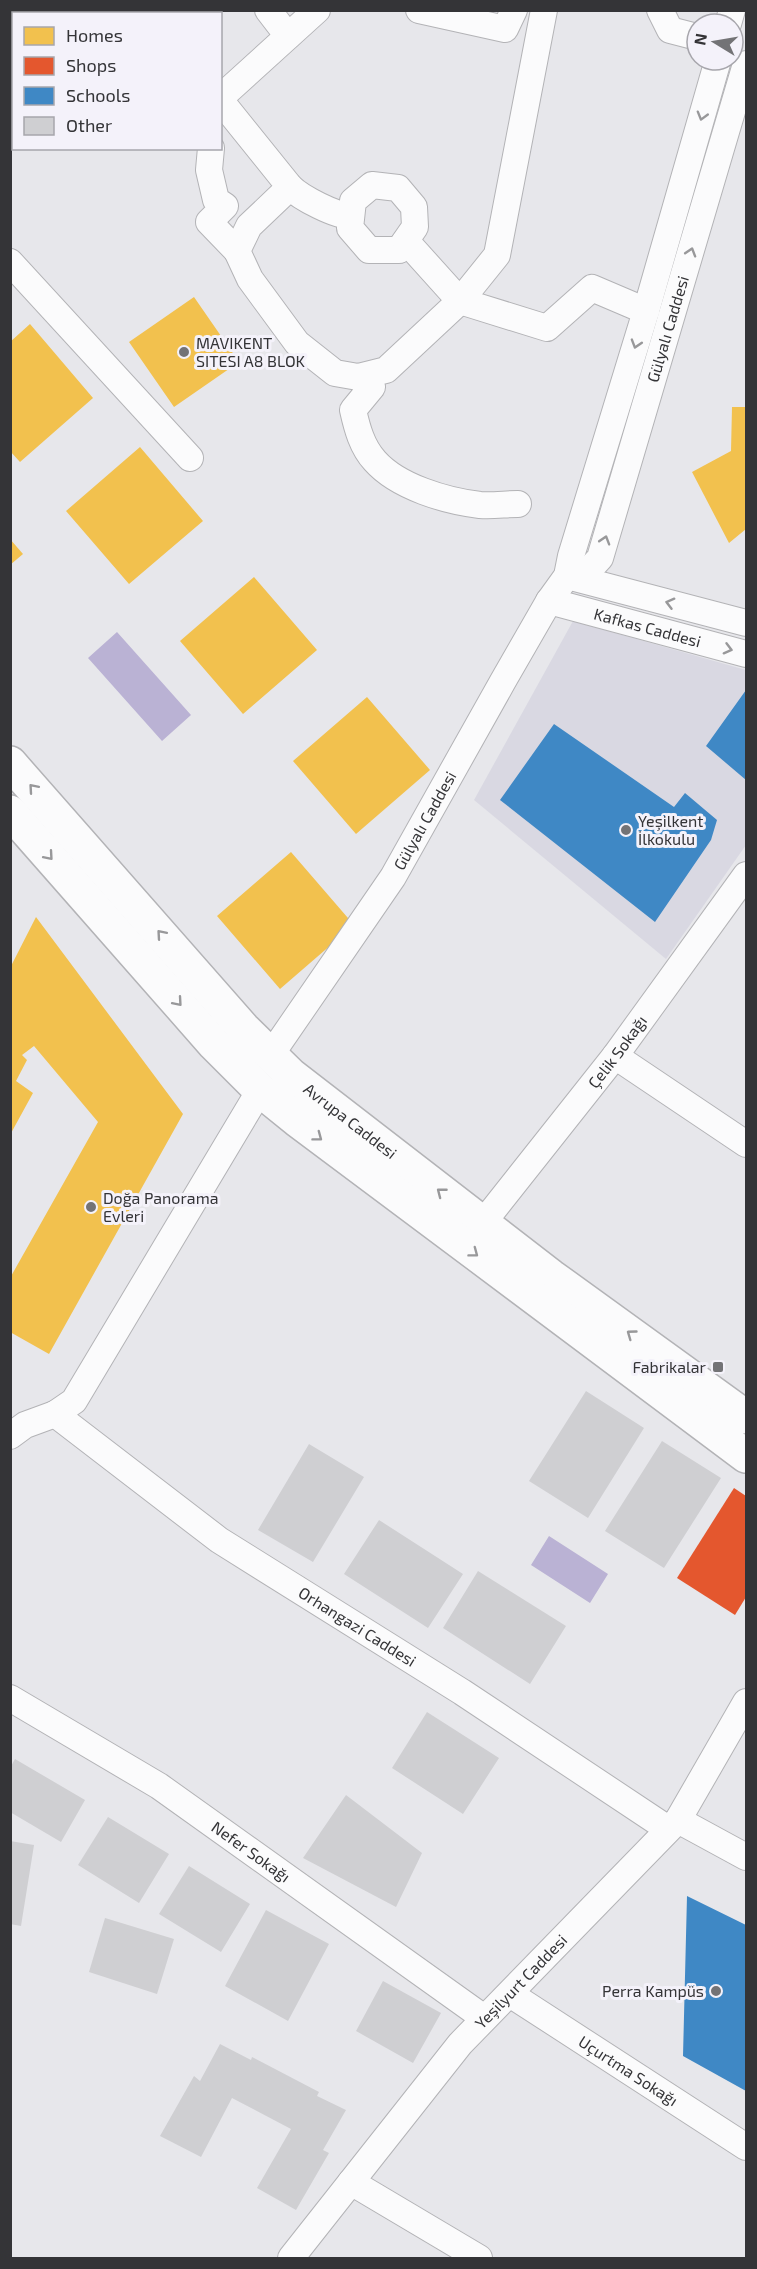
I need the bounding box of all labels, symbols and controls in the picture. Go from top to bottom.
legend [12,12,222,150]
north arrow [685,12,745,72]
text: Homes [66,24,123,46]
text: N [689,32,710,47]
text: Shops [66,54,116,76]
text: Schools [66,84,130,106]
one-way arrow [697,110,709,121]
text: Other [66,114,112,136]
one-way arrow [684,247,696,258]
street label: Gülyalı Caddesi [642,273,692,384]
place label: MAVIKENT SITESI A8 BLOK [196,333,306,370]
one-way arrow [631,338,643,349]
marker: MAVIKENT SITESI A8 BLOK [177,345,191,359]
one-way arrow [598,535,610,546]
one-way arrow [665,598,675,610]
street label: Kafkas Caddesi [592,604,703,650]
one-way arrow [722,642,732,655]
street label: Gülyalı Caddesi [389,768,460,873]
one-way arrow [29,784,40,794]
place label: Yeşilkent İlkokulu [638,811,703,848]
marker: Yeşilkent İlkokulu [619,823,633,837]
one-way arrow [42,849,53,860]
one-way arrow [157,931,168,941]
one-way arrow [171,995,182,1006]
street label: Çelik Sokağı [583,1011,650,1092]
street label: Avrupa Caddesi [300,1079,401,1162]
one-way arrow [312,1129,323,1140]
place label: Doğa Panorama Evleri [103,1188,218,1225]
one-way arrow [437,1188,448,1199]
marker: Doğa Panorama Evleri [84,1200,98,1214]
one-way arrow [468,1246,479,1257]
one-way arrow [626,1330,637,1341]
place label: Fabrikalar [633,1357,707,1376]
marker: Fabrikalar [711,1360,725,1374]
street label: Orhangazi Caddesi [295,1582,420,1670]
street label: Nefer Sokağı [208,1817,294,1886]
street label: Yeşilyurt Caddesi [471,1930,571,2032]
place label: Perra Kampüs [602,1981,704,2000]
marker: Perra Kampüs [709,1984,723,1998]
street label: Uçurtma Sokağı [575,2031,682,2109]

